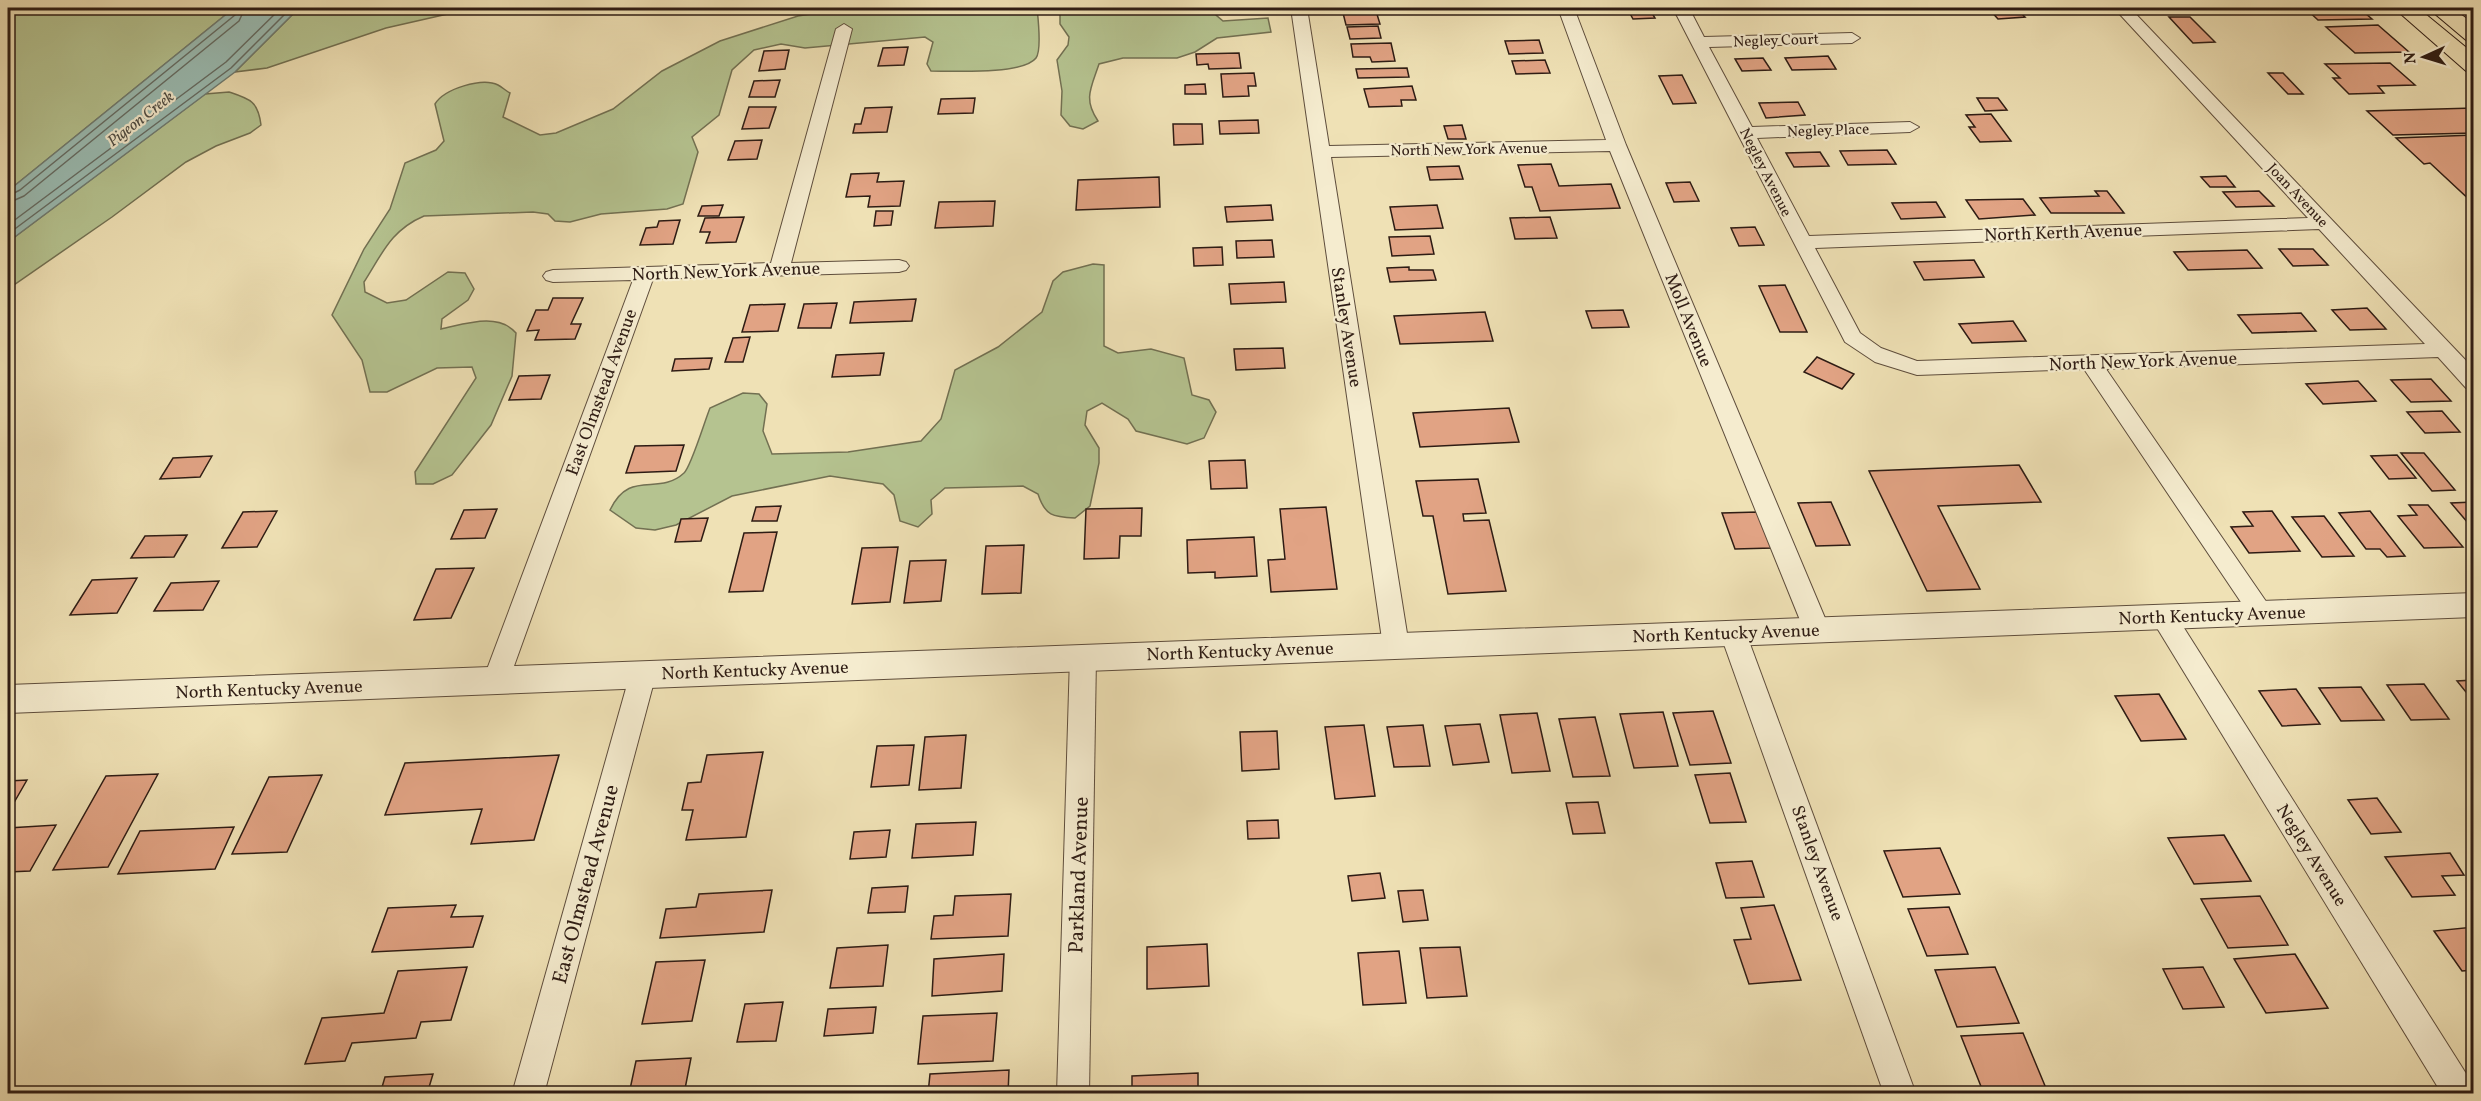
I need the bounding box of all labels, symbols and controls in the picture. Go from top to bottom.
north arrow [2394,27,2454,87]
street label: Negley Court [1733,30,1819,53]
text: N [2400,51,2422,64]
water label: Pigeon Creek [103,86,180,153]
street label: Negley Place [1786,120,1870,143]
street label: Negley Avenue [1733,125,1796,221]
street label: North New York Avenue [1390,139,1548,162]
street label: Joan Avenue [2261,159,2332,233]
street label: North Kerth Avenue [1984,218,2143,249]
street label: North New York Avenue [631,257,821,288]
street label: Stanley Avenue [1324,265,1367,389]
street label: Moll Avenue [1657,270,1718,371]
street label: East Olmstead Avenue [561,306,644,479]
street label: North New York Avenue [2048,347,2238,378]
street label: North Kentucky Avenue [2118,601,2306,632]
street label: North Kentucky Avenue [1632,619,1820,650]
street label: North Kentucky Avenue [1146,637,1334,668]
street label: North Kentucky Avenue [661,656,849,687]
street label: North Kentucky Avenue [175,675,363,706]
street label: East Olmstead Avenue [546,782,627,987]
street label: Parkland Avenue [1062,796,1097,954]
street label: Negley Avenue [2269,800,2352,912]
street label: Stanley Avenue [1784,802,1849,925]

